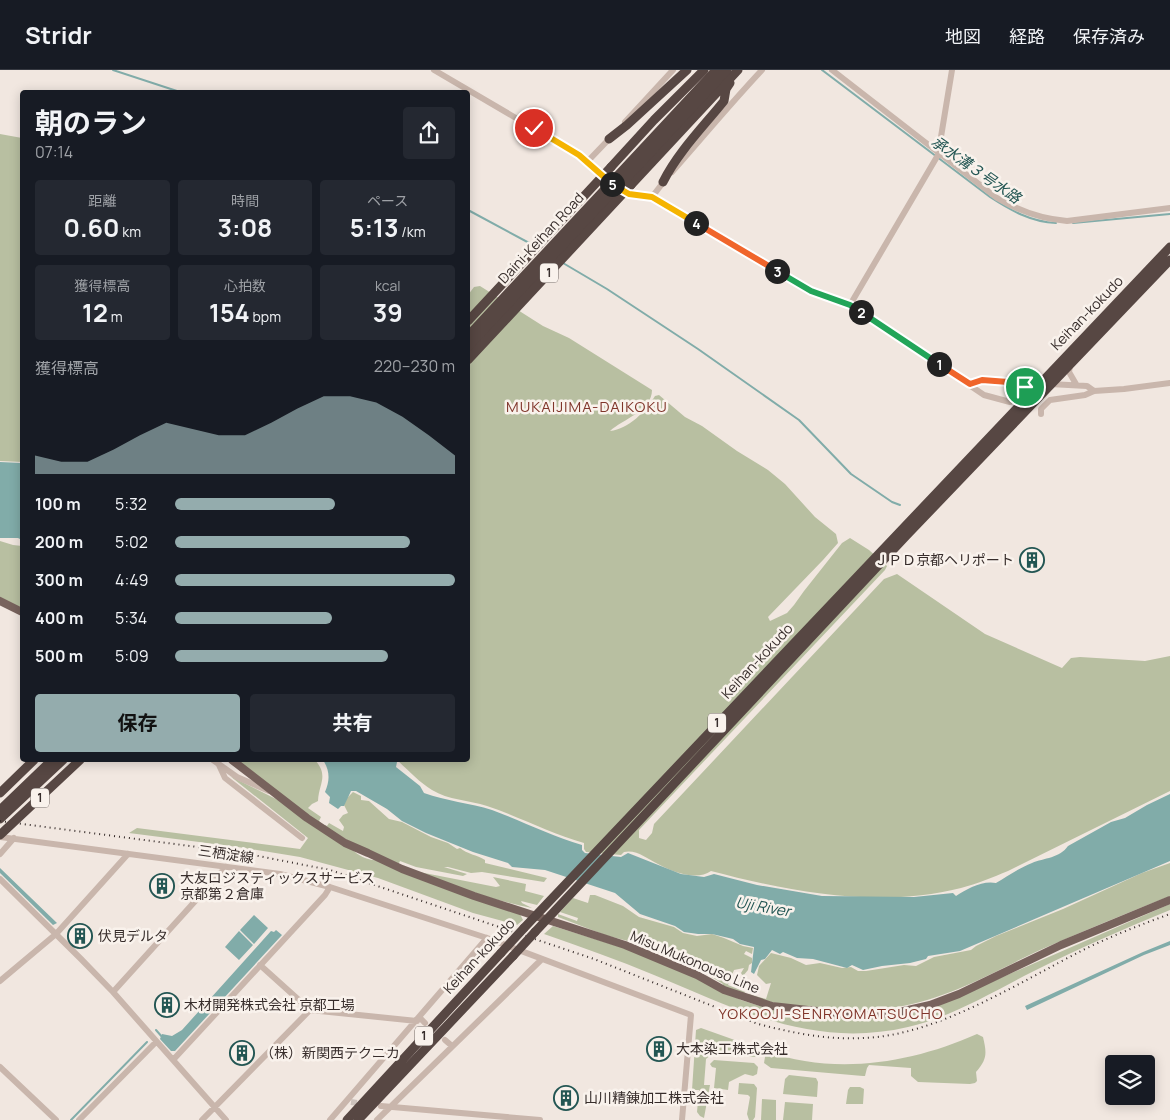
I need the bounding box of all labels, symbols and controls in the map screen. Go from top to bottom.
text: Stridr [25,18,92,51]
text: 地図 [945,24,981,48]
text: 経路 [1009,24,1045,48]
text: 保存済み [1073,24,1145,48]
text: 朝のラン [35,103,147,141]
button: share [403,107,455,159]
pin [513,107,555,149]
icon: check [520,114,548,142]
water label: 承水溝３号水路 [927,131,1027,209]
text: 07:14 [35,141,73,163]
pin: 5 [600,172,624,196]
text: 5 [608,175,617,194]
street label: Daini-Keihan Road [494,188,588,287]
text: 距離 [88,191,116,210]
text: 時間 [231,191,259,210]
text: ペース [367,191,408,210]
text: 0.60 [64,210,120,245]
text: 3:08 [218,210,272,245]
text: 5:13 [350,210,398,245]
pin: 4 [684,210,708,236]
text: 4 [692,214,701,233]
text: km [120,222,141,241]
text: /km [398,222,426,241]
pin: 3 [764,258,790,284]
text: 3 [773,262,782,281]
road number: 1 [540,264,558,282]
street label: Keihan-kokudo [1046,271,1127,354]
text: 獲得標高 [74,276,130,295]
text: 心拍数 [224,276,266,295]
text: kcal [375,276,400,295]
text: 12 [82,295,108,330]
text: 154 [209,295,250,330]
text: 39 [373,295,403,330]
pin: 2 [848,300,874,324]
text: 2 [857,303,866,322]
text: m [108,307,123,326]
text: bpm [250,307,281,326]
pin: 1 [926,352,952,376]
text: 220–230 m [374,355,455,377]
text: 1 [936,355,943,374]
text: 獲得標高 [35,357,99,379]
pin [1004,366,1046,408]
icon: arrive [1011,373,1039,401]
district label: MUKAIJIMA-DAIKOKU [506,396,668,417]
text: 100 m [35,493,81,515]
text: 5:32 [115,493,147,515]
text: 200 m [35,531,83,553]
text: 5:02 [115,531,148,553]
building icon: ＪＰＤ京都ヘリポート [1019,547,1045,573]
place label: ＪＰＤ京都ヘリポート [874,550,1014,569]
text: 300 m [35,569,83,591]
text: 4:49 [115,569,148,591]
text: 400 m [35,607,83,629]
text: 5:34 [115,607,147,629]
street label: Keihan-kokudo [717,619,796,702]
text: 500 m [35,645,83,667]
text: 5:09 [115,645,149,667]
button: 保存 [35,694,240,752]
button: 共有 [250,694,455,752]
road number: 1 [708,714,726,732]
road number: 1 [31,788,49,808]
street label: 三栖淀線 [197,840,255,867]
place label: 大友ロジスティックスサービス 京都第２倉庫 [180,868,375,903]
building icon: 大友ロジスティックスサービス 京都第２倉庫 [149,873,175,899]
water label: Uji River [734,891,795,922]
street label: Keihan-kokudo [439,914,518,997]
building icon: 伏見デルタ [67,923,93,949]
place label: 伏見デルタ [98,926,168,945]
street label: Misu Mukonouso Line [628,926,763,997]
building icon: 木材開発株式会社 京都工場 [154,992,180,1018]
place label: 木材開発株式会社 京都工場 [184,995,355,1014]
district label: YOKOOJI-SENRYOMATSUCHO [718,1003,944,1024]
road number: 1 [415,1026,433,1046]
building icon: 大本染工株式会社 [646,1036,672,1062]
place label: 大本染工株式会社 [676,1039,788,1058]
building icon: （株）新関西テクニカ [229,1040,255,1066]
place label: （株）新関西テクニカ [260,1043,400,1062]
map controls [1105,1055,1155,1105]
button: layers [1105,1055,1155,1105]
building icon: 山川精錬加工株式会社 [553,1085,579,1111]
place label: 山川精錬加工株式会社 [584,1088,724,1107]

